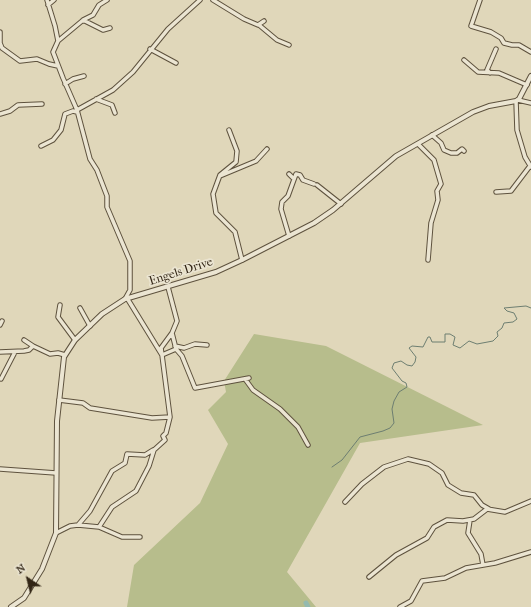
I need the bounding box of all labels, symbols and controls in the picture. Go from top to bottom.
street label: Engels Drive [147,255,215,289]
north arrow [8,559,48,599]
text: N [14,561,28,576]

